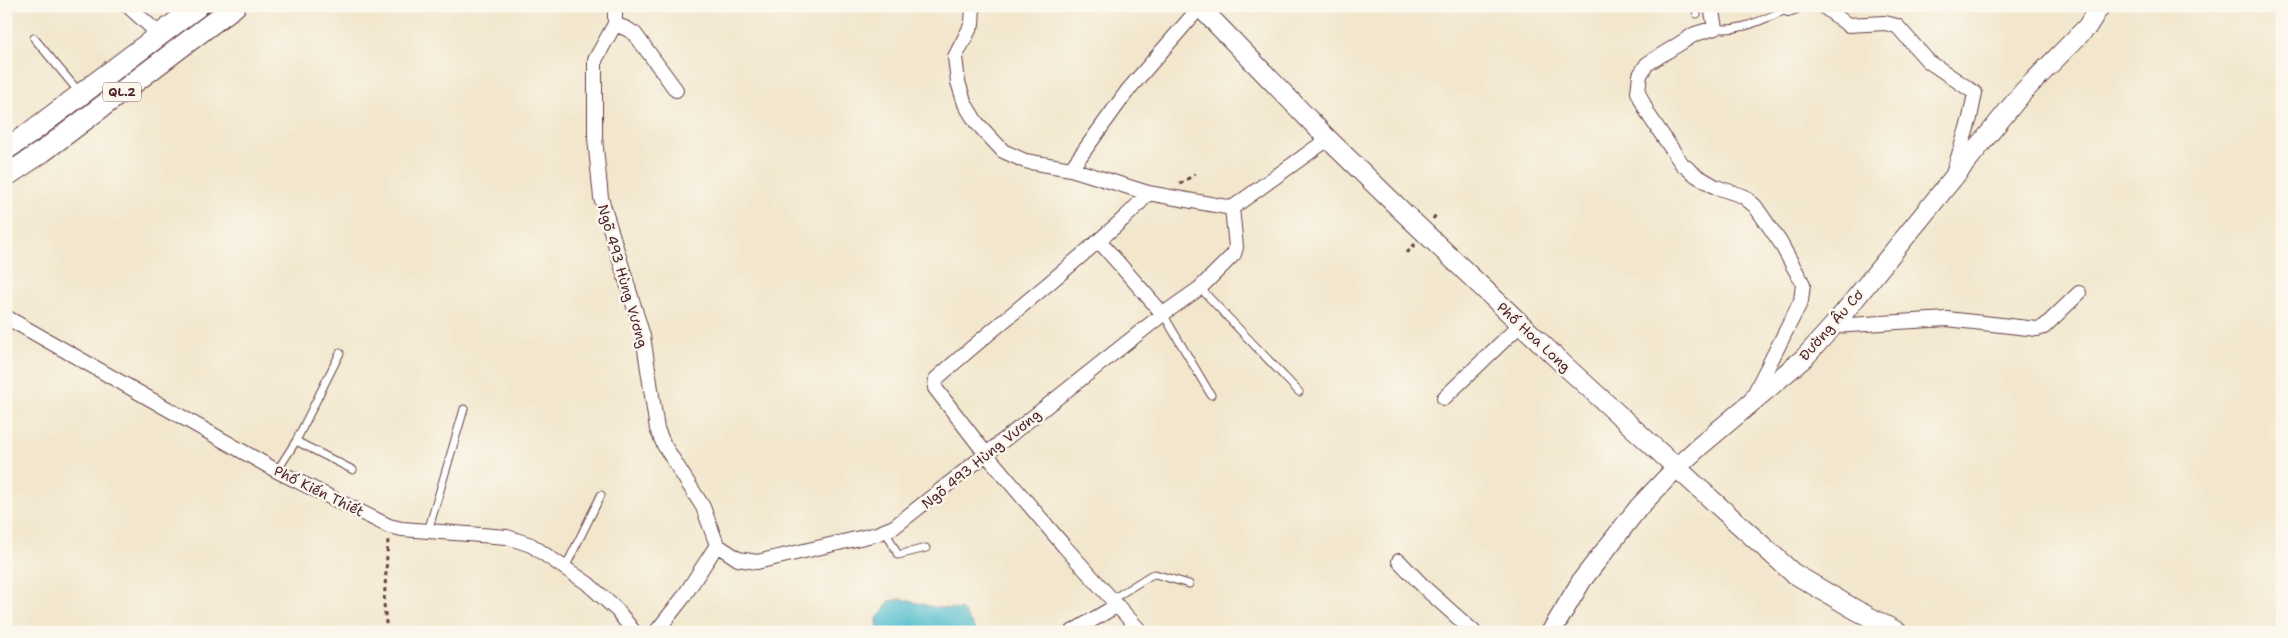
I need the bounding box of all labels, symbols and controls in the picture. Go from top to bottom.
road number: QL.2 [103,82,141,101]
street label: Ngõ 493 Hùng Vương [594,202,652,350]
street label: Đường Âu Cơ [1795,285,1867,364]
street label: Phố Hoa Long [1493,298,1575,376]
street label: Ngõ 493 Hùng Vương [918,405,1044,513]
street label: Phố Kiến Thiết [271,461,367,521]

